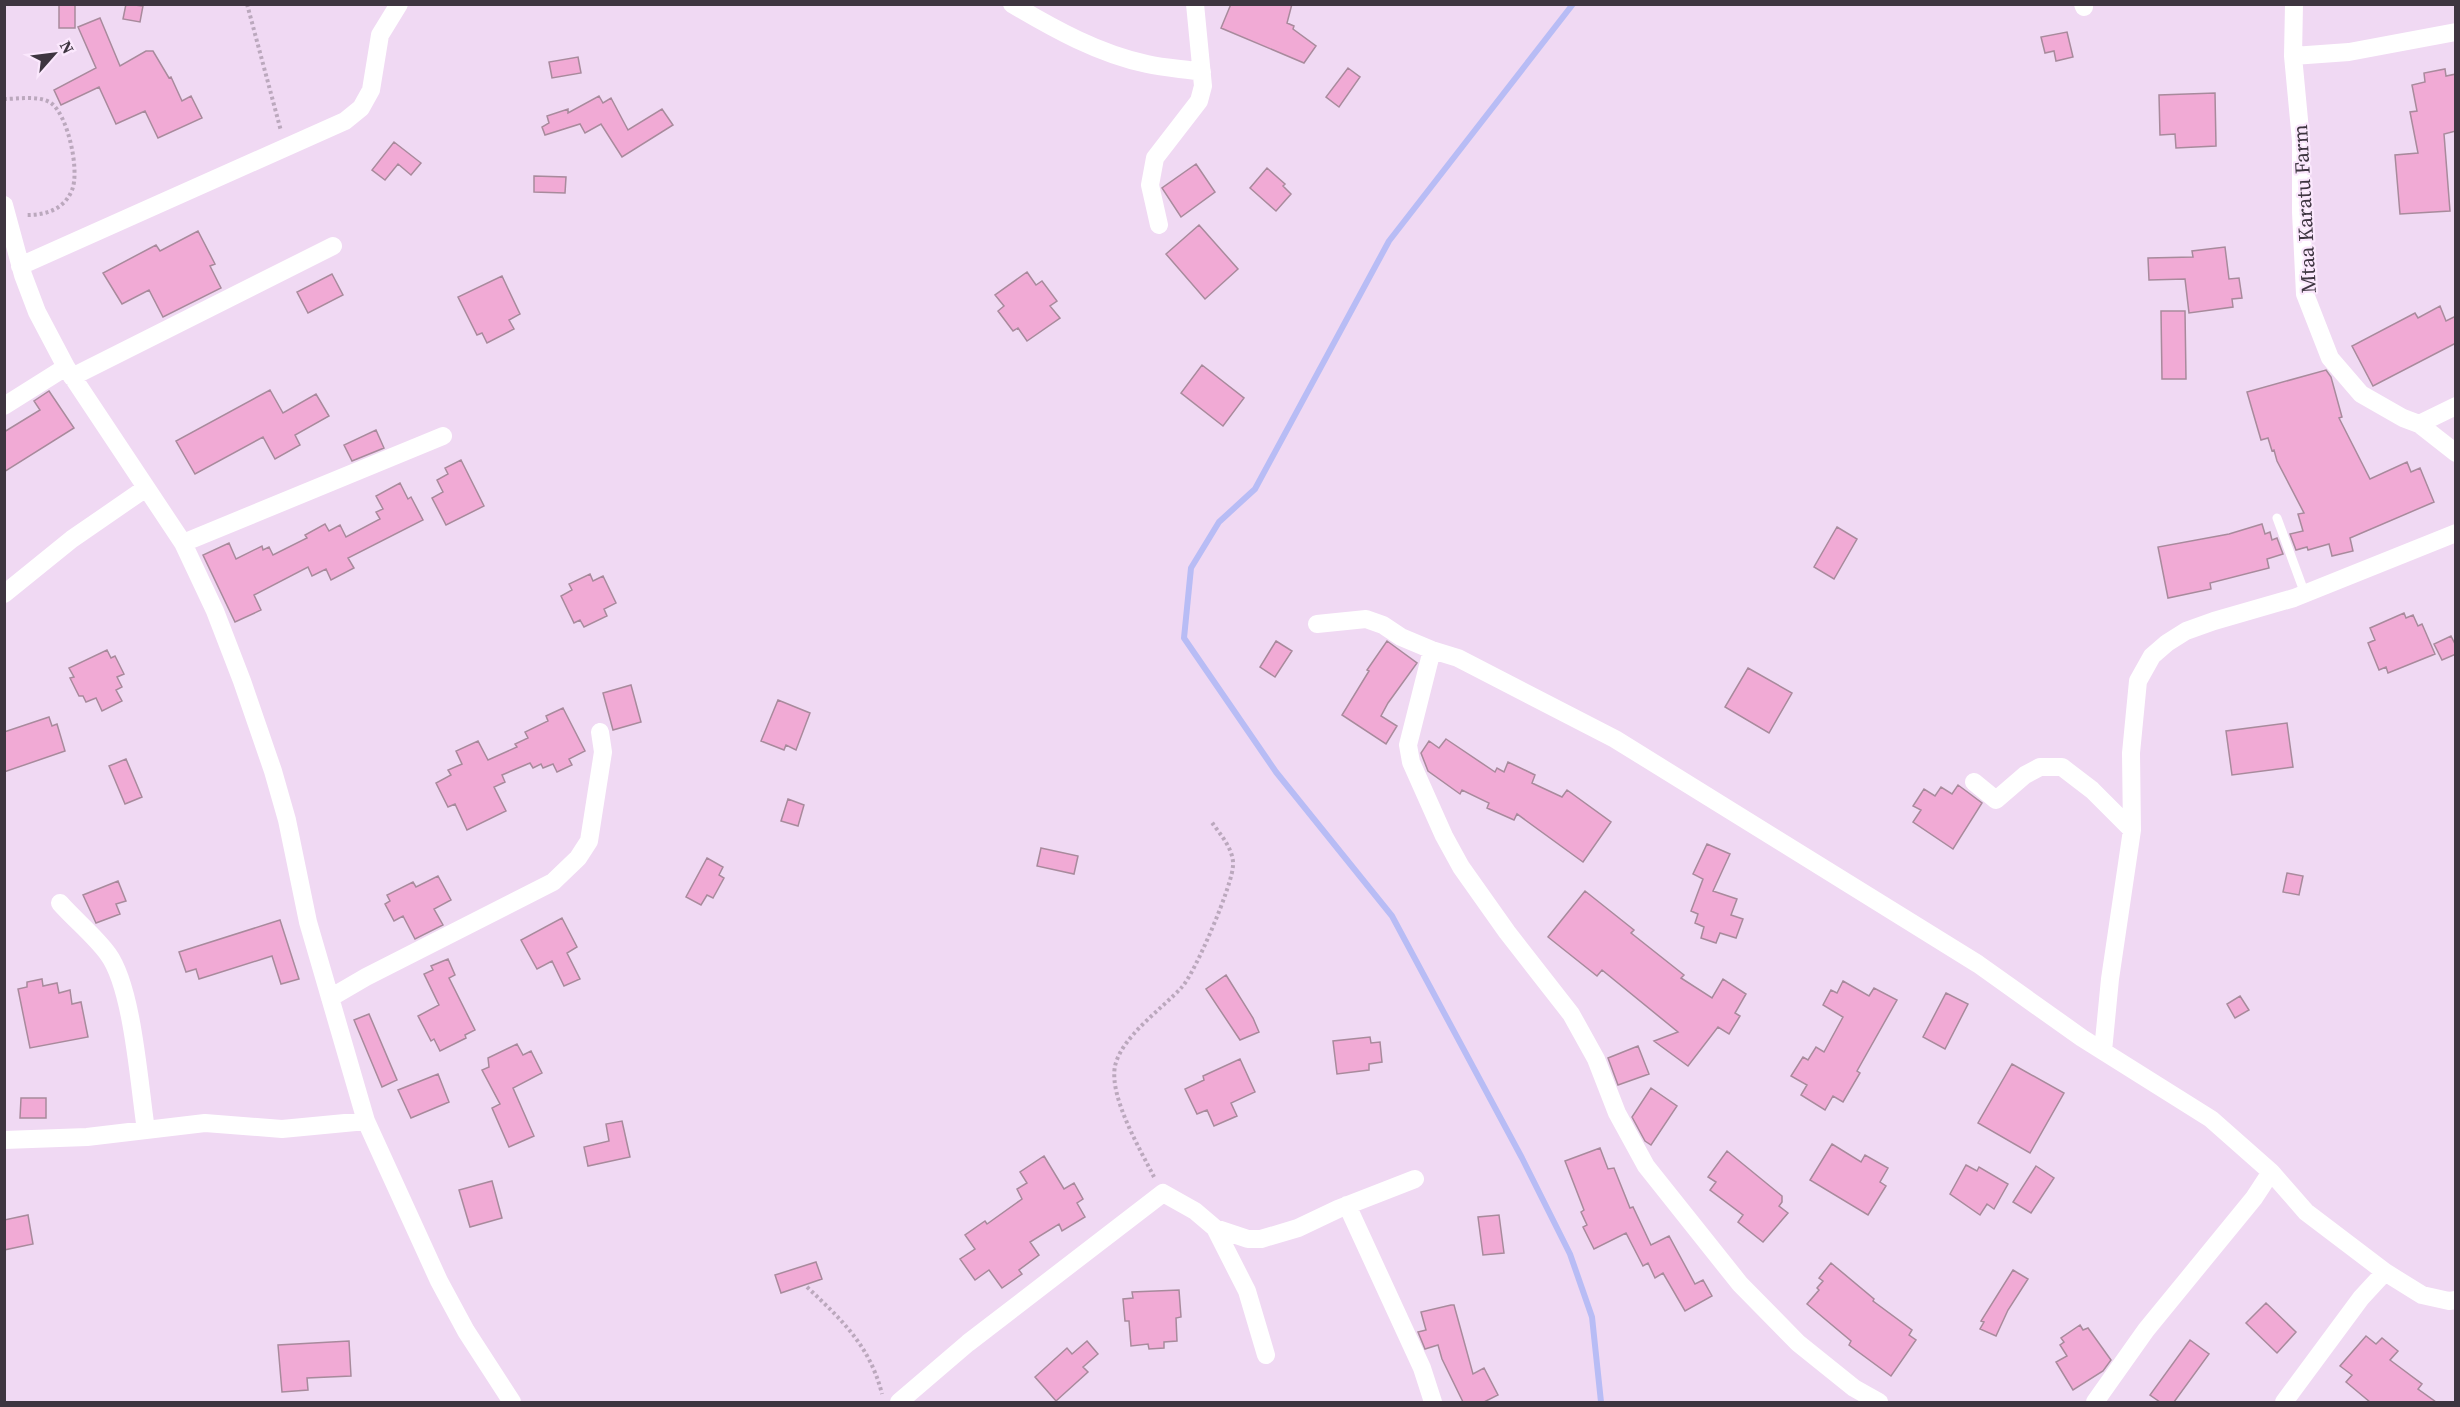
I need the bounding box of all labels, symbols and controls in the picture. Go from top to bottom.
north arrow [24,24,84,84]
text: N [55,37,80,58]
street label: Mtaa Karatu Farm [2285,124,2323,294]

